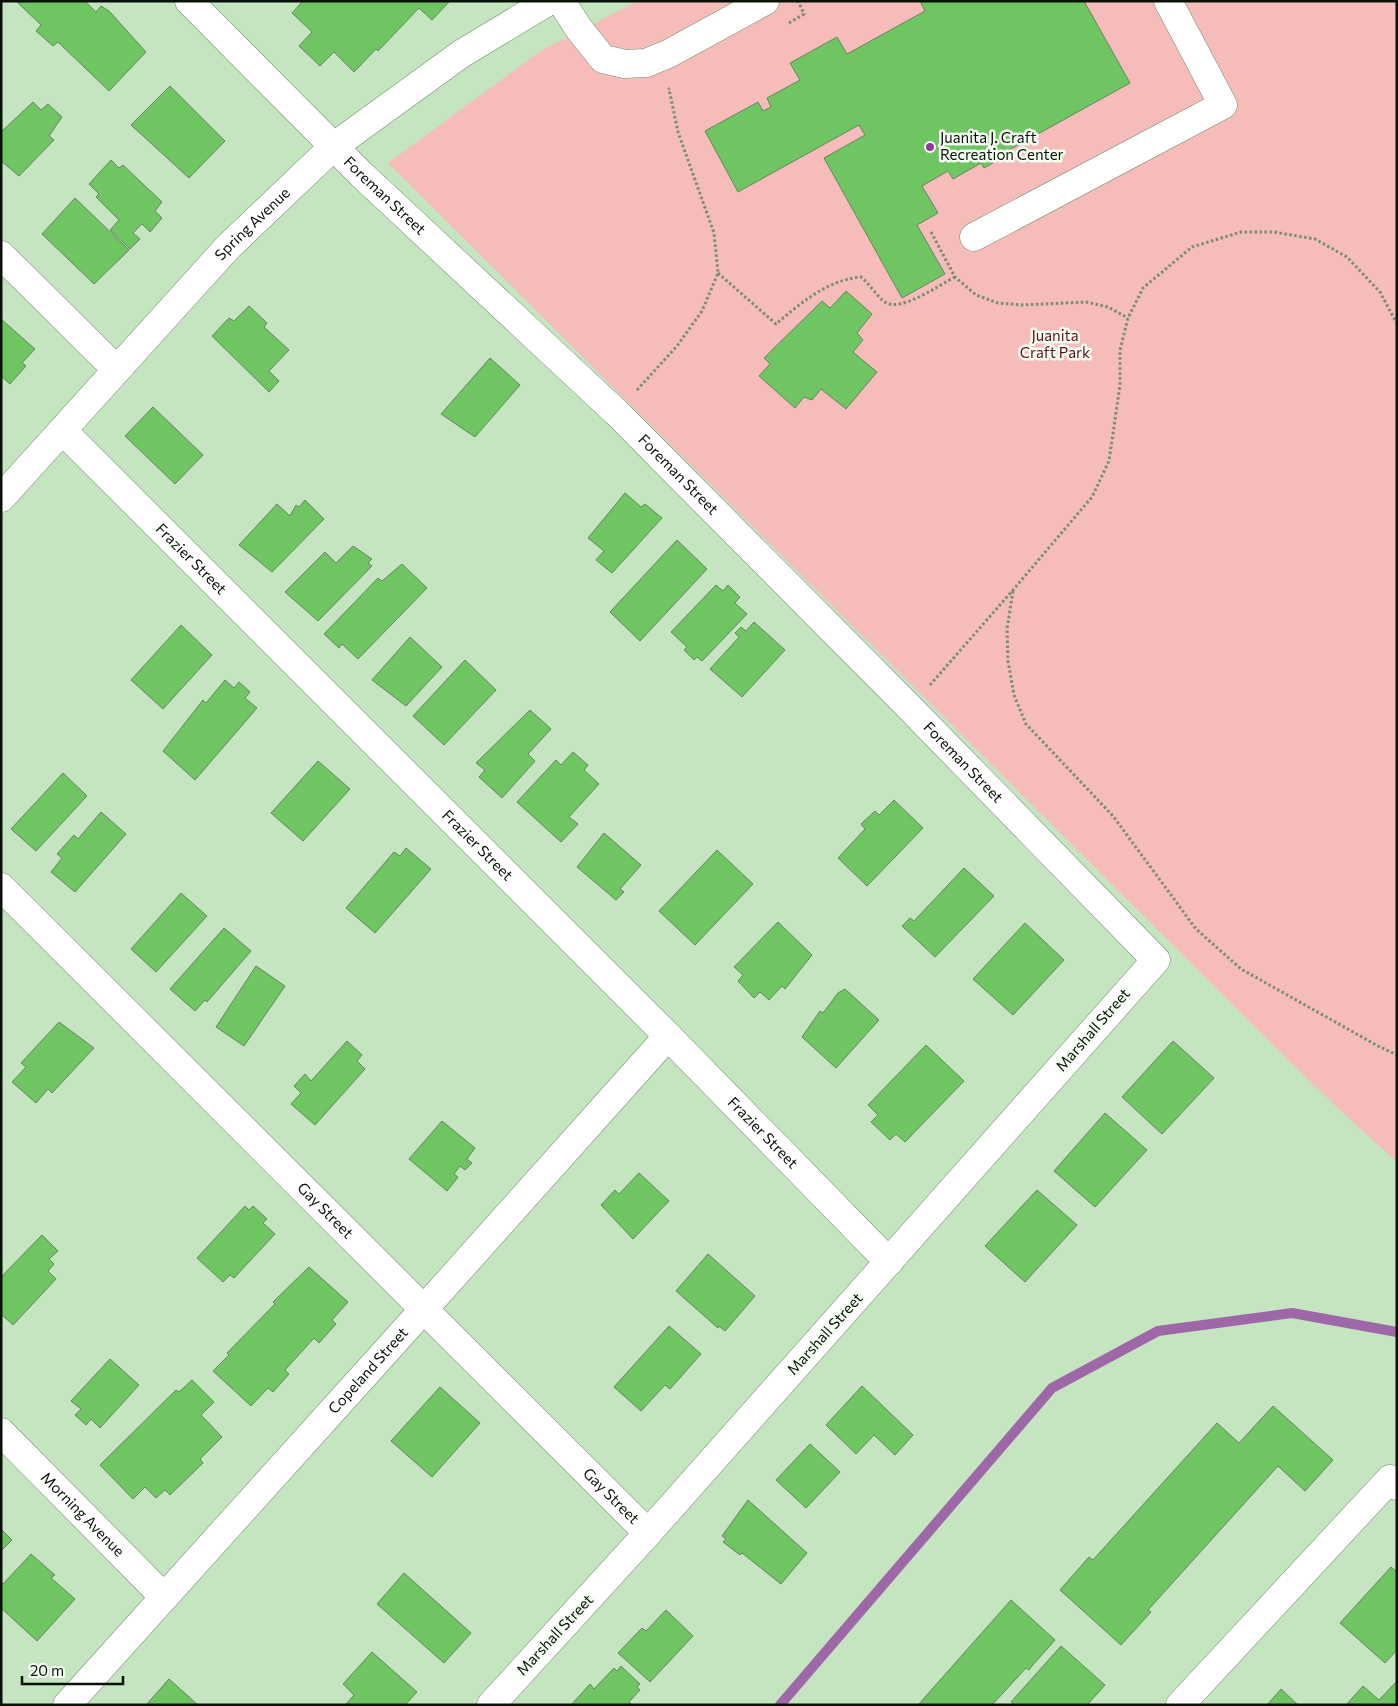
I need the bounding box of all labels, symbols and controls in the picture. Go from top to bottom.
place label: Juanita J. Craft Recreation Center [940,128,1064,163]
marker: Juanita J. Craft Recreation Center [924,141,936,153]
street label: Foreman Street [341,152,430,238]
street label: Spring Avenue [210,183,293,263]
park label: Juanita Craft Park [1020,326,1090,361]
street label: Foreman Street [635,430,723,518]
street label: Frazier Street [153,519,231,597]
street label: Foreman Street [920,718,1007,806]
street label: Frazier Street [439,806,517,884]
street label: Marshall Street [1051,984,1133,1074]
street label: Frazier Street [725,1093,802,1172]
street label: Gay Street [294,1178,358,1242]
street label: Marshall Street [783,1289,866,1378]
street label: Copeland Street [324,1323,411,1417]
street label: Gay Street [580,1464,643,1527]
street label: Morning Avenue [38,1468,129,1560]
street label: Marshall Street [512,1590,596,1678]
scale bar [22,1654,124,1686]
text: 20 m [30,1661,64,1679]

